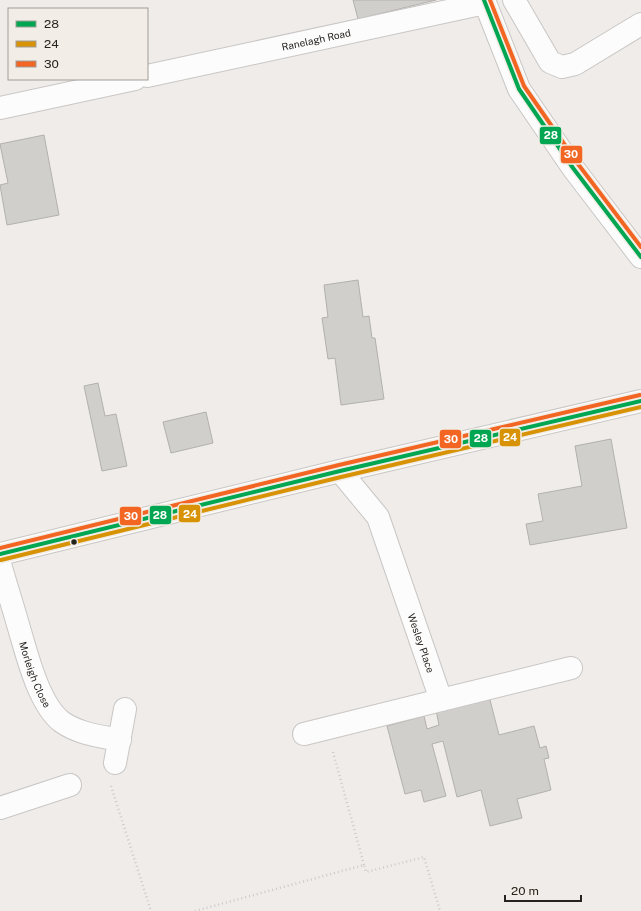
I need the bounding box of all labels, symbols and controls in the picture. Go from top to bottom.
legend [8,8,148,80]
text: 28 [44,17,59,31]
street label: Ranelagh Road [280,26,352,53]
text: 24 [44,37,59,51]
text: 30 [44,57,59,71]
line badge: 28 [539,126,562,145]
text: 28 [544,129,558,141]
line badge: 30 [560,145,583,164]
text: 30 [564,148,578,160]
line badge: 24 [499,428,521,447]
line badge: 30 [439,429,462,449]
line badge: 28 [469,429,492,448]
text: 24 [503,431,517,443]
text: 28 [474,432,488,444]
text: 30 [444,433,458,445]
line badge: 24 [178,504,201,523]
line badge: 28 [149,505,172,525]
line badge: 30 [119,506,142,526]
text: 24 [183,508,197,520]
text: 28 [153,509,167,521]
text: 30 [124,510,138,522]
unlabelled marker [69,537,79,547]
street label: Wesley Place [406,612,437,675]
street label: Morleigh Close [17,640,54,710]
scale bar [505,877,581,903]
text: 20 m [511,884,539,898]

